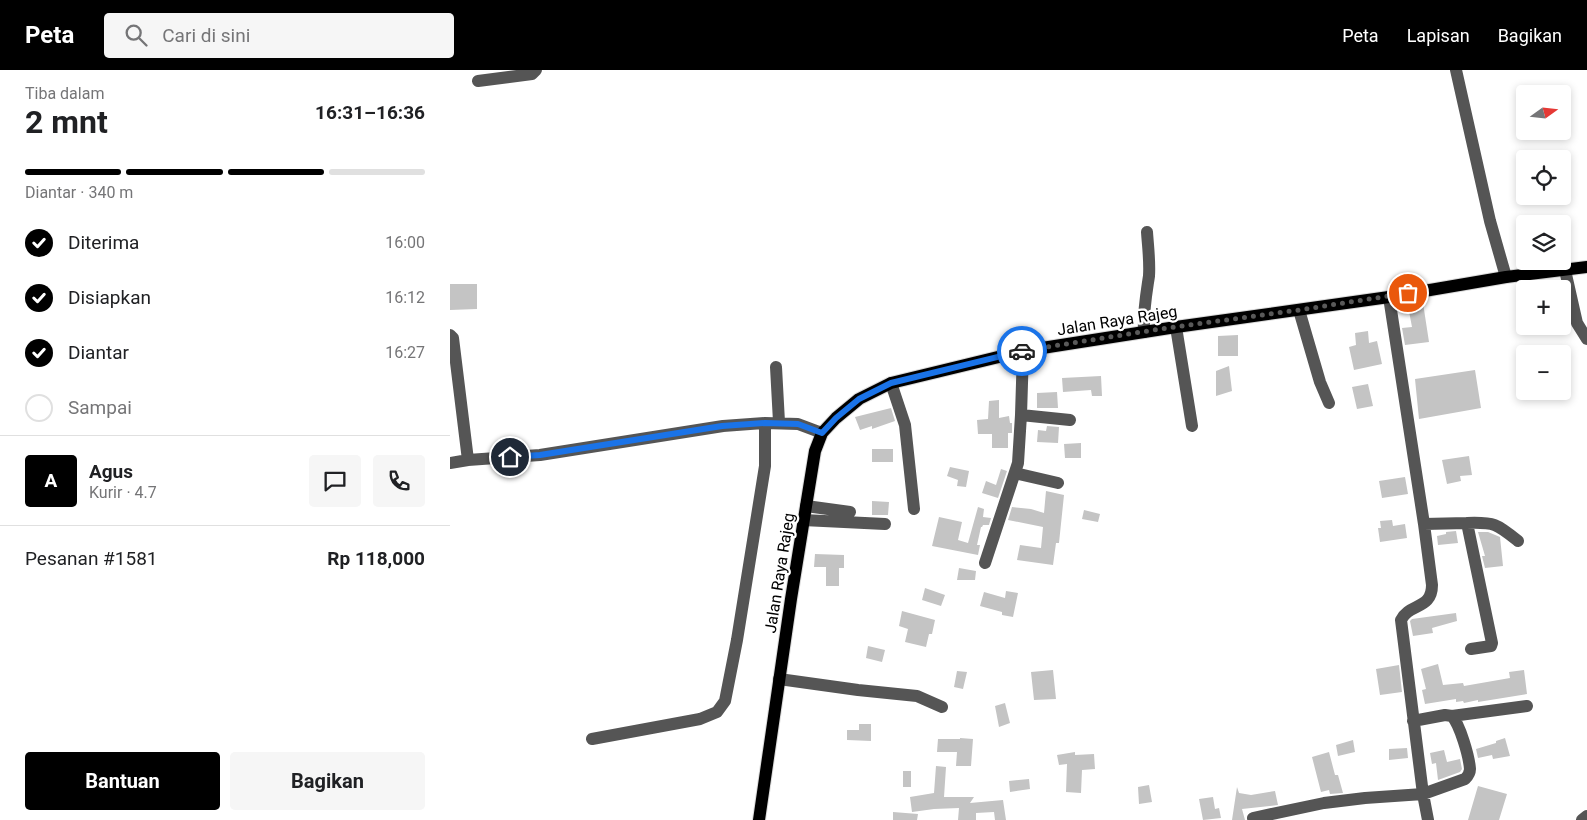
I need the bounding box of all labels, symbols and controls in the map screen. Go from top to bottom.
search box [104,13,454,58]
text: Peta [25,21,74,49]
icon: search [122,21,150,49]
text: Cari di sini [162,24,250,47]
text: Peta [1342,25,1379,46]
text: Lapisan [1407,25,1470,46]
text: Bagikan [1498,25,1562,46]
text: Tiba dalam [25,84,104,103]
north arrow [1516,85,1571,140]
map controls [1516,85,1571,400]
text: 16:31–16:36 [315,101,425,124]
text: 2 mnt [25,103,108,141]
button: locate [1516,150,1571,205]
text: Diantar · 340 m [25,183,133,202]
button: layers [1516,215,1571,270]
icon: check [25,229,53,257]
text: Diterima [68,231,139,254]
text: 16:00 [385,233,425,252]
pin [1387,272,1429,314]
icon: bag [1394,279,1422,307]
button: + [1516,280,1571,335]
icon: check [25,284,53,312]
text: Disiapkan [68,286,151,309]
text: 16:12 [385,288,425,307]
street label: Jalan Raya Rajeg [1056,302,1178,339]
courier [997,326,1047,376]
icon: car [1008,337,1036,365]
icon: check [25,339,53,367]
text: Diantar [68,341,129,364]
text: 16:27 [385,343,425,362]
button: − [1516,345,1571,400]
text: Sampai [68,396,132,419]
pin [489,436,531,478]
icon: home [496,443,524,471]
button: chat [309,455,361,507]
button: phone [373,455,425,507]
text: Agus [89,460,133,483]
text: A [45,469,57,492]
text: Kurir · 4.7 [89,483,157,502]
street label: Jalan Raya Rajeg [761,512,798,634]
text: Pesanan #1581 [25,547,158,570]
text: Rp 118,000 [327,547,425,570]
button: Bantuan [25,752,220,810]
button: Bagikan [230,752,425,810]

